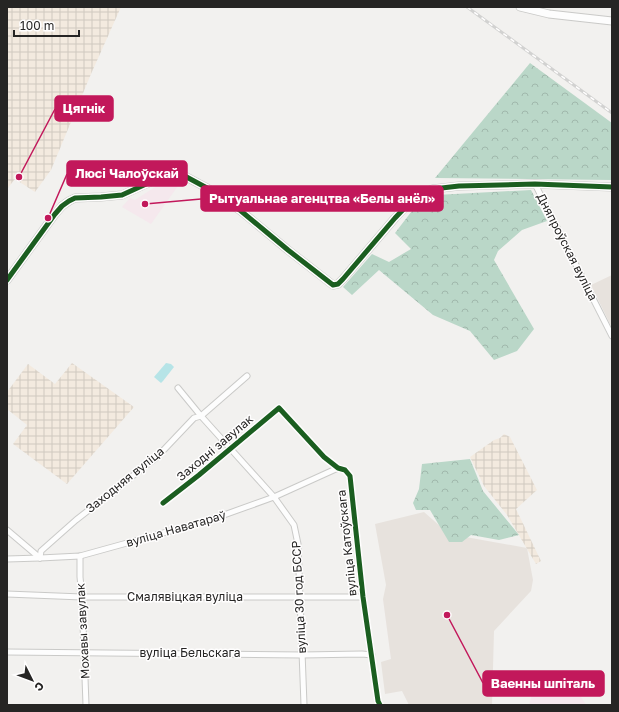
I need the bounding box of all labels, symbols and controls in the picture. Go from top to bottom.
scale bar [14,12,79,38]
text: 100 m [20,18,54,33]
callout: Цягнік [55,96,113,121]
text: Цягнік [63,100,106,116]
callout: Люсі Чалоўскай [67,161,187,186]
text: Люсі Чалоўскай [75,165,179,181]
callout: Рытуальнае агенцтва «Белы анёл» [201,186,443,211]
text: Рытуальнае агенцтва «Белы анёл» [209,190,435,206]
street label: Дняпроўская вуліца [534,191,601,303]
street label: Заходні завулак [173,411,256,484]
street label: Заходняя вуліца [82,443,167,516]
street label: вуліца Катоўскага [333,489,360,597]
street label: вуліца Наватараў [124,507,228,550]
street label: вуліца 30 год БССР [288,540,309,654]
street label: Мохавы завулак [72,583,92,679]
street label: Смалявіцкая вуліца [127,589,243,604]
street label: вуліца Бельскага [139,645,241,660]
north arrow [12,660,52,700]
callout: Ваенны шпіталь [483,671,604,696]
text: Ваенны шпіталь [491,675,595,691]
text: С [32,680,47,694]

